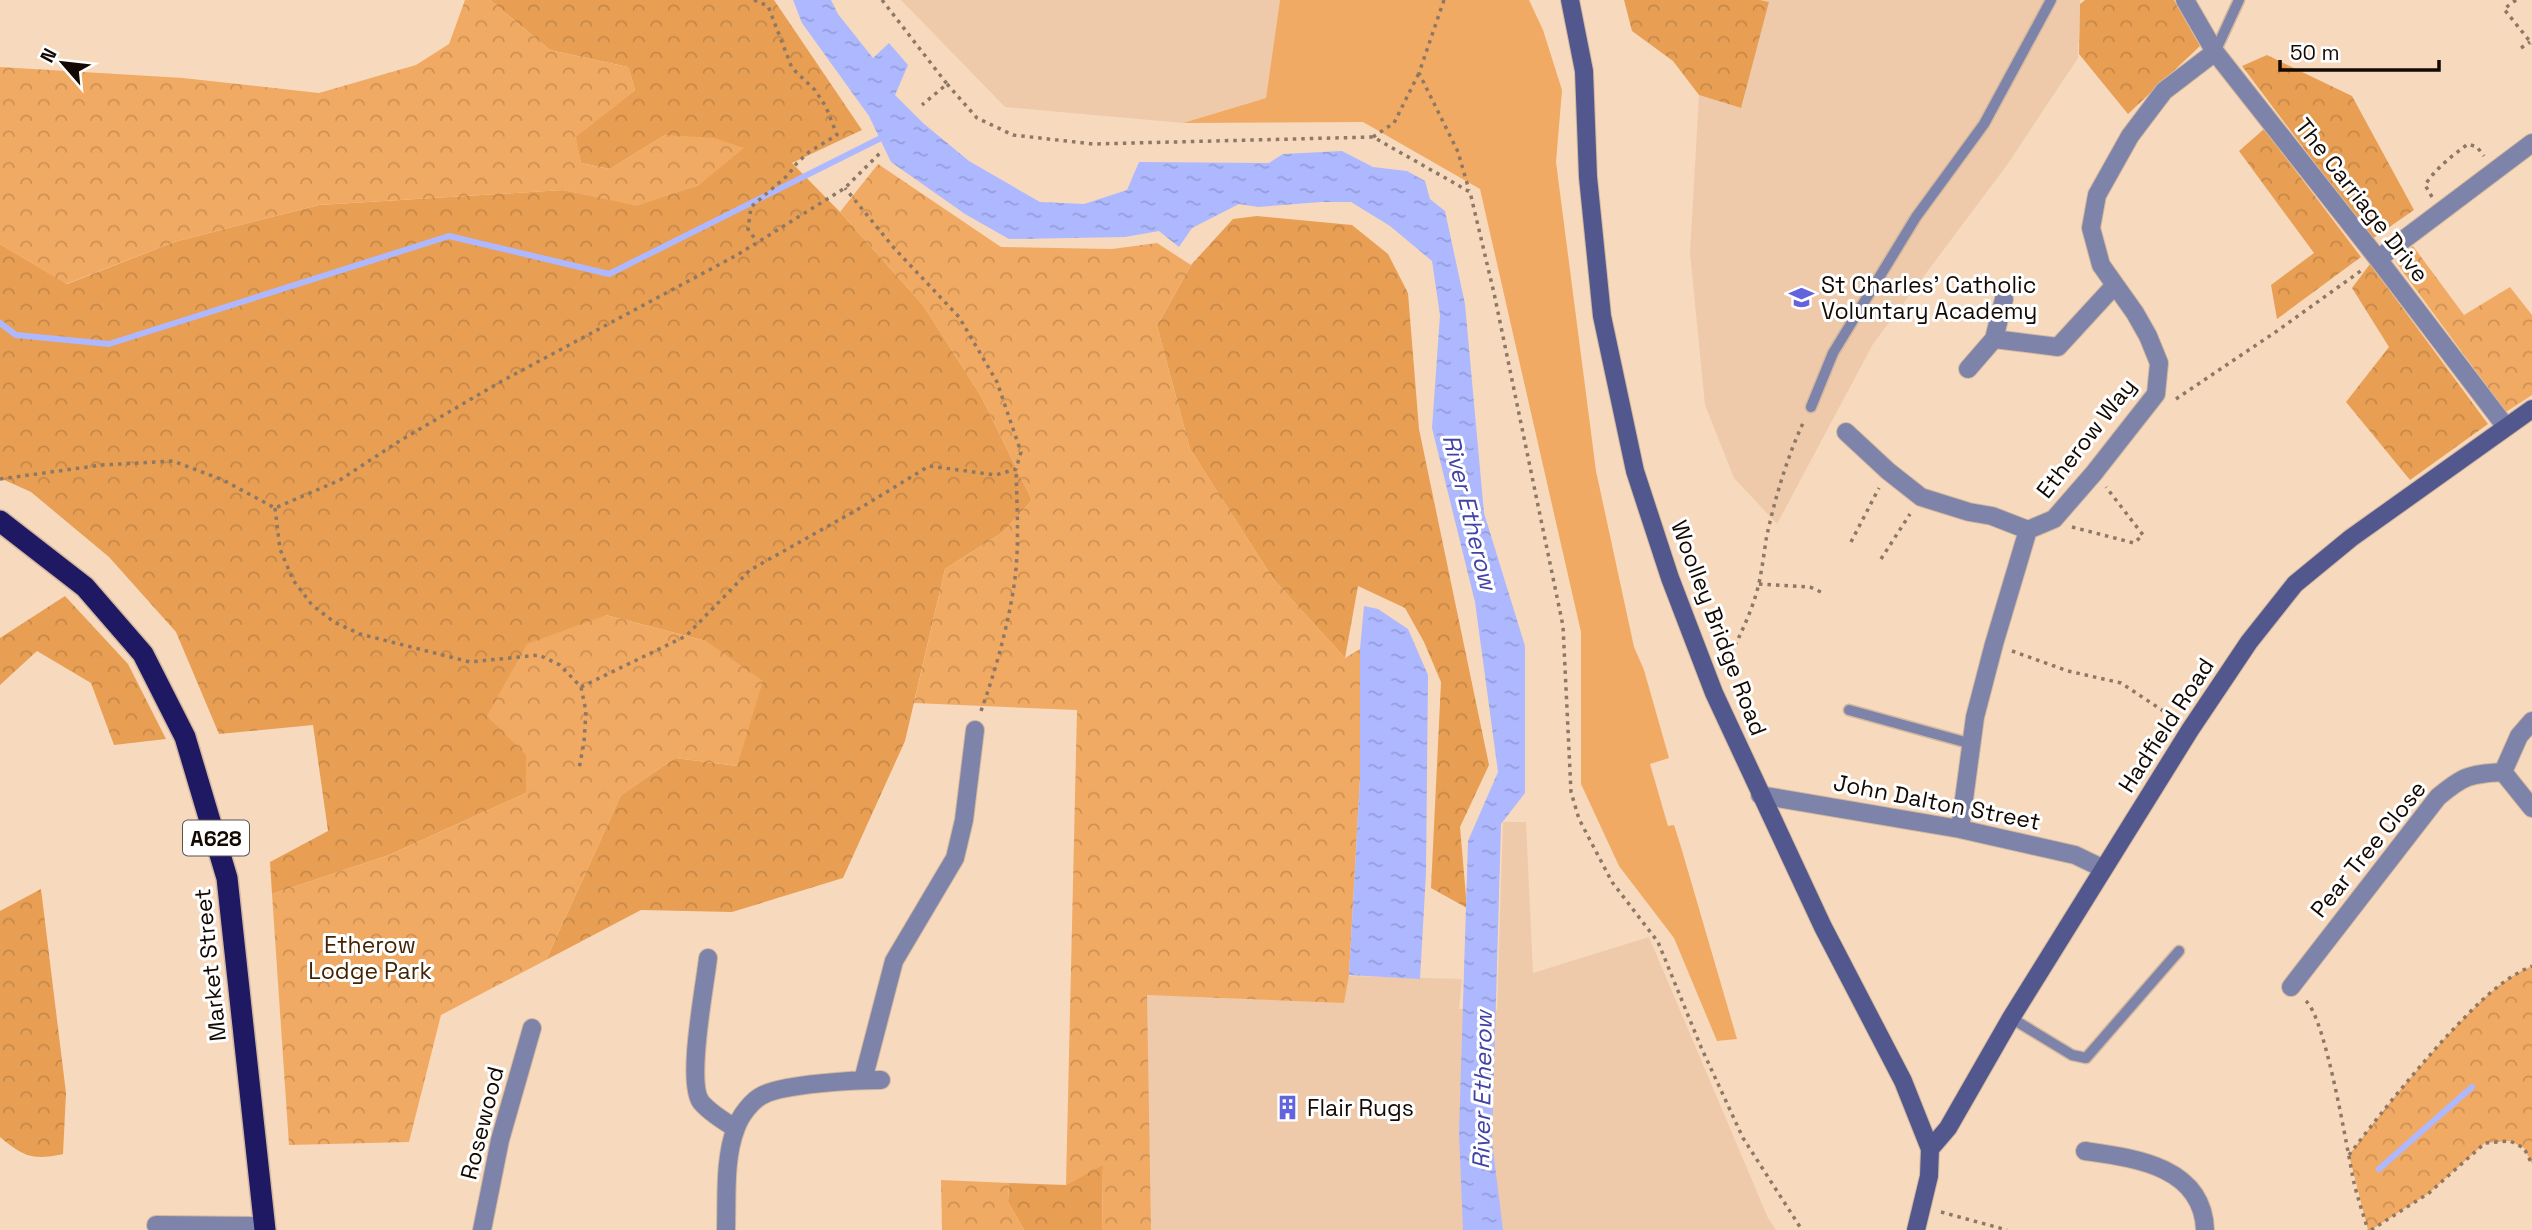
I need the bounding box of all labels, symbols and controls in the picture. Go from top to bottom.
north arrow [28,28,98,98]
scale bar [2280,28,2439,72]
text: 50 m [2290,39,2340,66]
text: N [34,44,62,67]
street label: The Carriage Drive [2288,112,2436,288]
place label: St Charles' Catholic Voluntary Academy [1821,270,2037,326]
school or university icon: St Charles' Catholic Voluntary Academy [1787,284,1815,312]
street label: Etherow Way [2030,372,2142,504]
water label: River Etherow [1436,431,1505,595]
street label: Woolley Bridge Road [1664,516,1774,740]
street label: Hadfield Road [2111,652,2221,798]
street label: John Dalton Street [1831,767,2043,837]
street label: Pear Tree Close [2304,774,2432,924]
road number: A628 [183,820,249,856]
street label: Market Street [187,887,233,1043]
park label: Etherow Lodge Park [308,930,432,986]
water label: River Etherow [1465,1009,1499,1170]
street label: Rosewood [453,1063,511,1183]
place label: Flair Rugs [1307,1093,1414,1123]
building icon: Flair Rugs [1273,1094,1301,1122]

